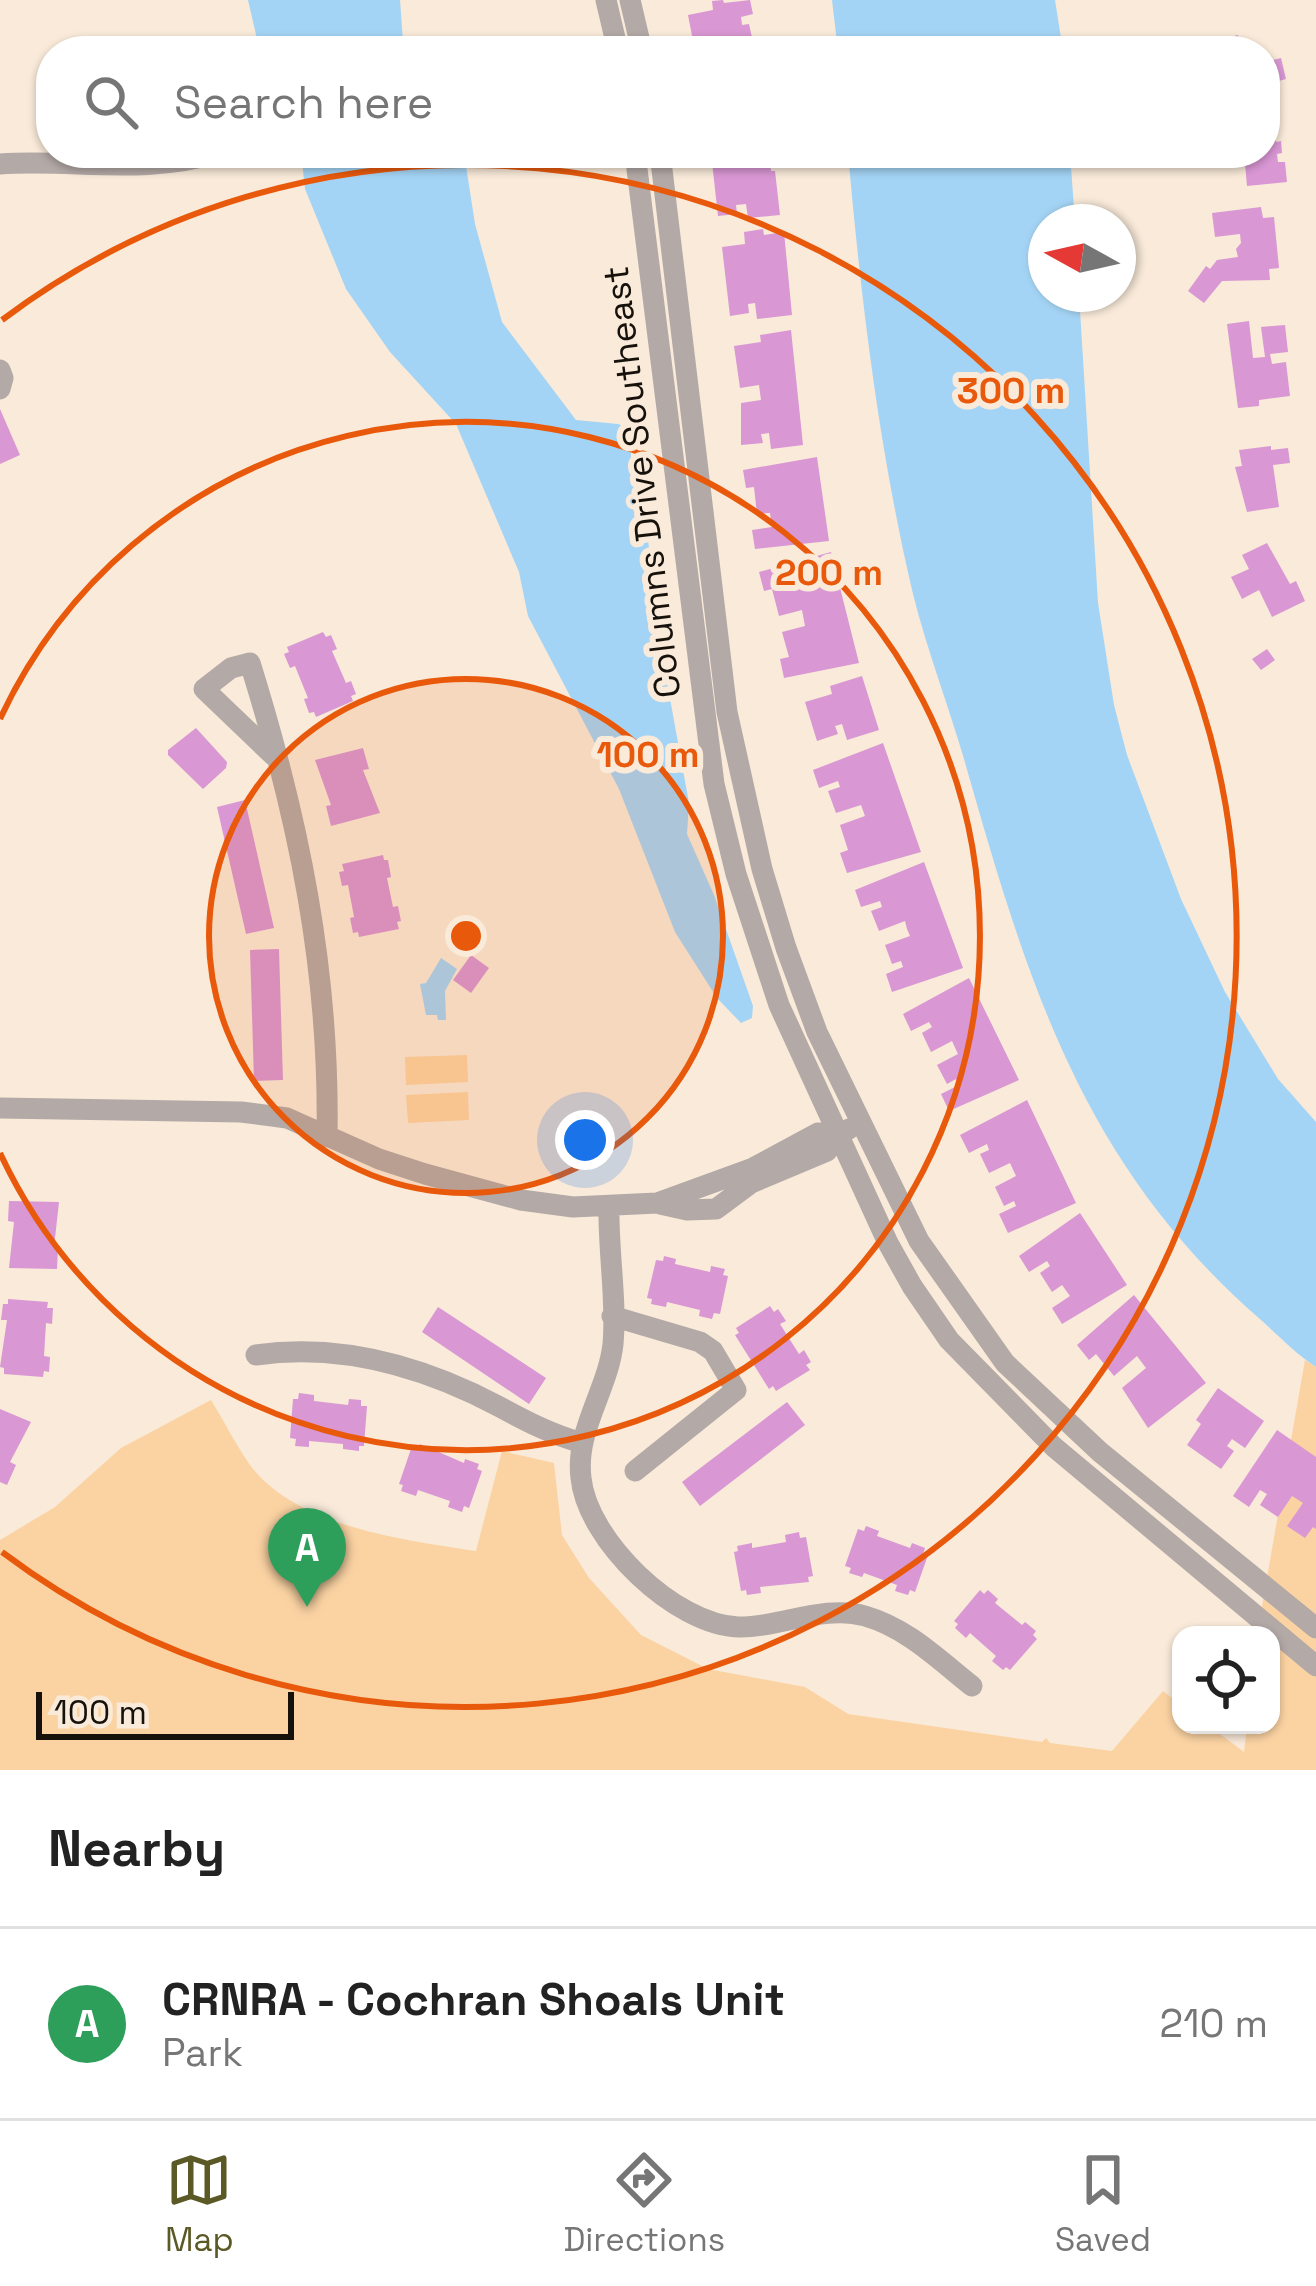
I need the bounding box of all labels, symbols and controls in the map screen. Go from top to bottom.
search box [36,36,1280,168]
icon: search [78,69,144,135]
text: Search here [174,74,433,131]
north arrow [1028,204,1136,312]
street label: Columns Drive Southeast [593,263,691,701]
text: 300 m [957,368,1065,414]
text: 200 m [775,550,883,596]
text: 100 m [597,732,699,778]
centre of rings [445,915,487,957]
your location [555,1110,615,1170]
pin: A [268,1508,346,1607]
map controls [1172,1626,1280,1734]
button: locate [1172,1626,1280,1734]
scale bar [36,1686,294,1739]
text: 100 m [54,1692,147,1734]
text: Nearby [48,1816,225,1881]
text: CRNRA - Cochran Shoals Unit [162,1971,785,2028]
text: A [75,1999,99,2048]
text: 210 m [1160,1999,1268,2048]
text: Park [162,2028,243,2077]
tab: Map [165,2147,234,2261]
tab: Directions [563,2147,725,2261]
tab: Saved [1055,2147,1151,2261]

